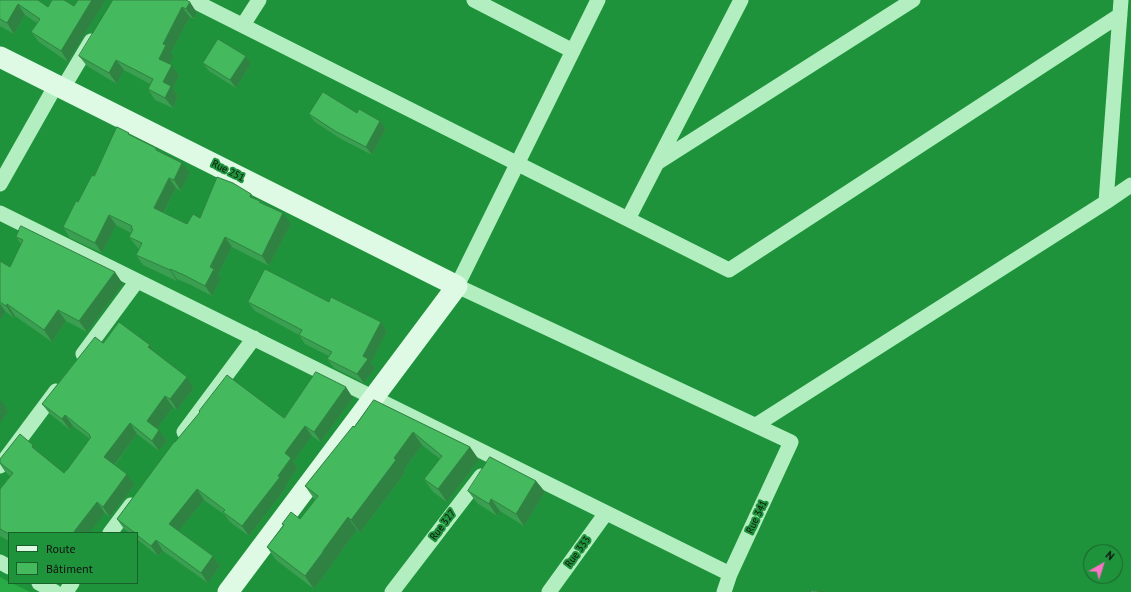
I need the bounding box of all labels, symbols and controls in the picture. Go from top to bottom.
street label: Rue 251 [210,158,246,184]
street label: Rue 341 [744,498,770,536]
street label: Rue 327 [428,507,458,543]
legend [8,532,138,584]
street label: Rue 333 [563,534,593,570]
text: Route [46,541,76,556]
north arrow [1083,544,1123,584]
text: N [1103,548,1117,563]
text: Bâtiment [46,561,93,576]

